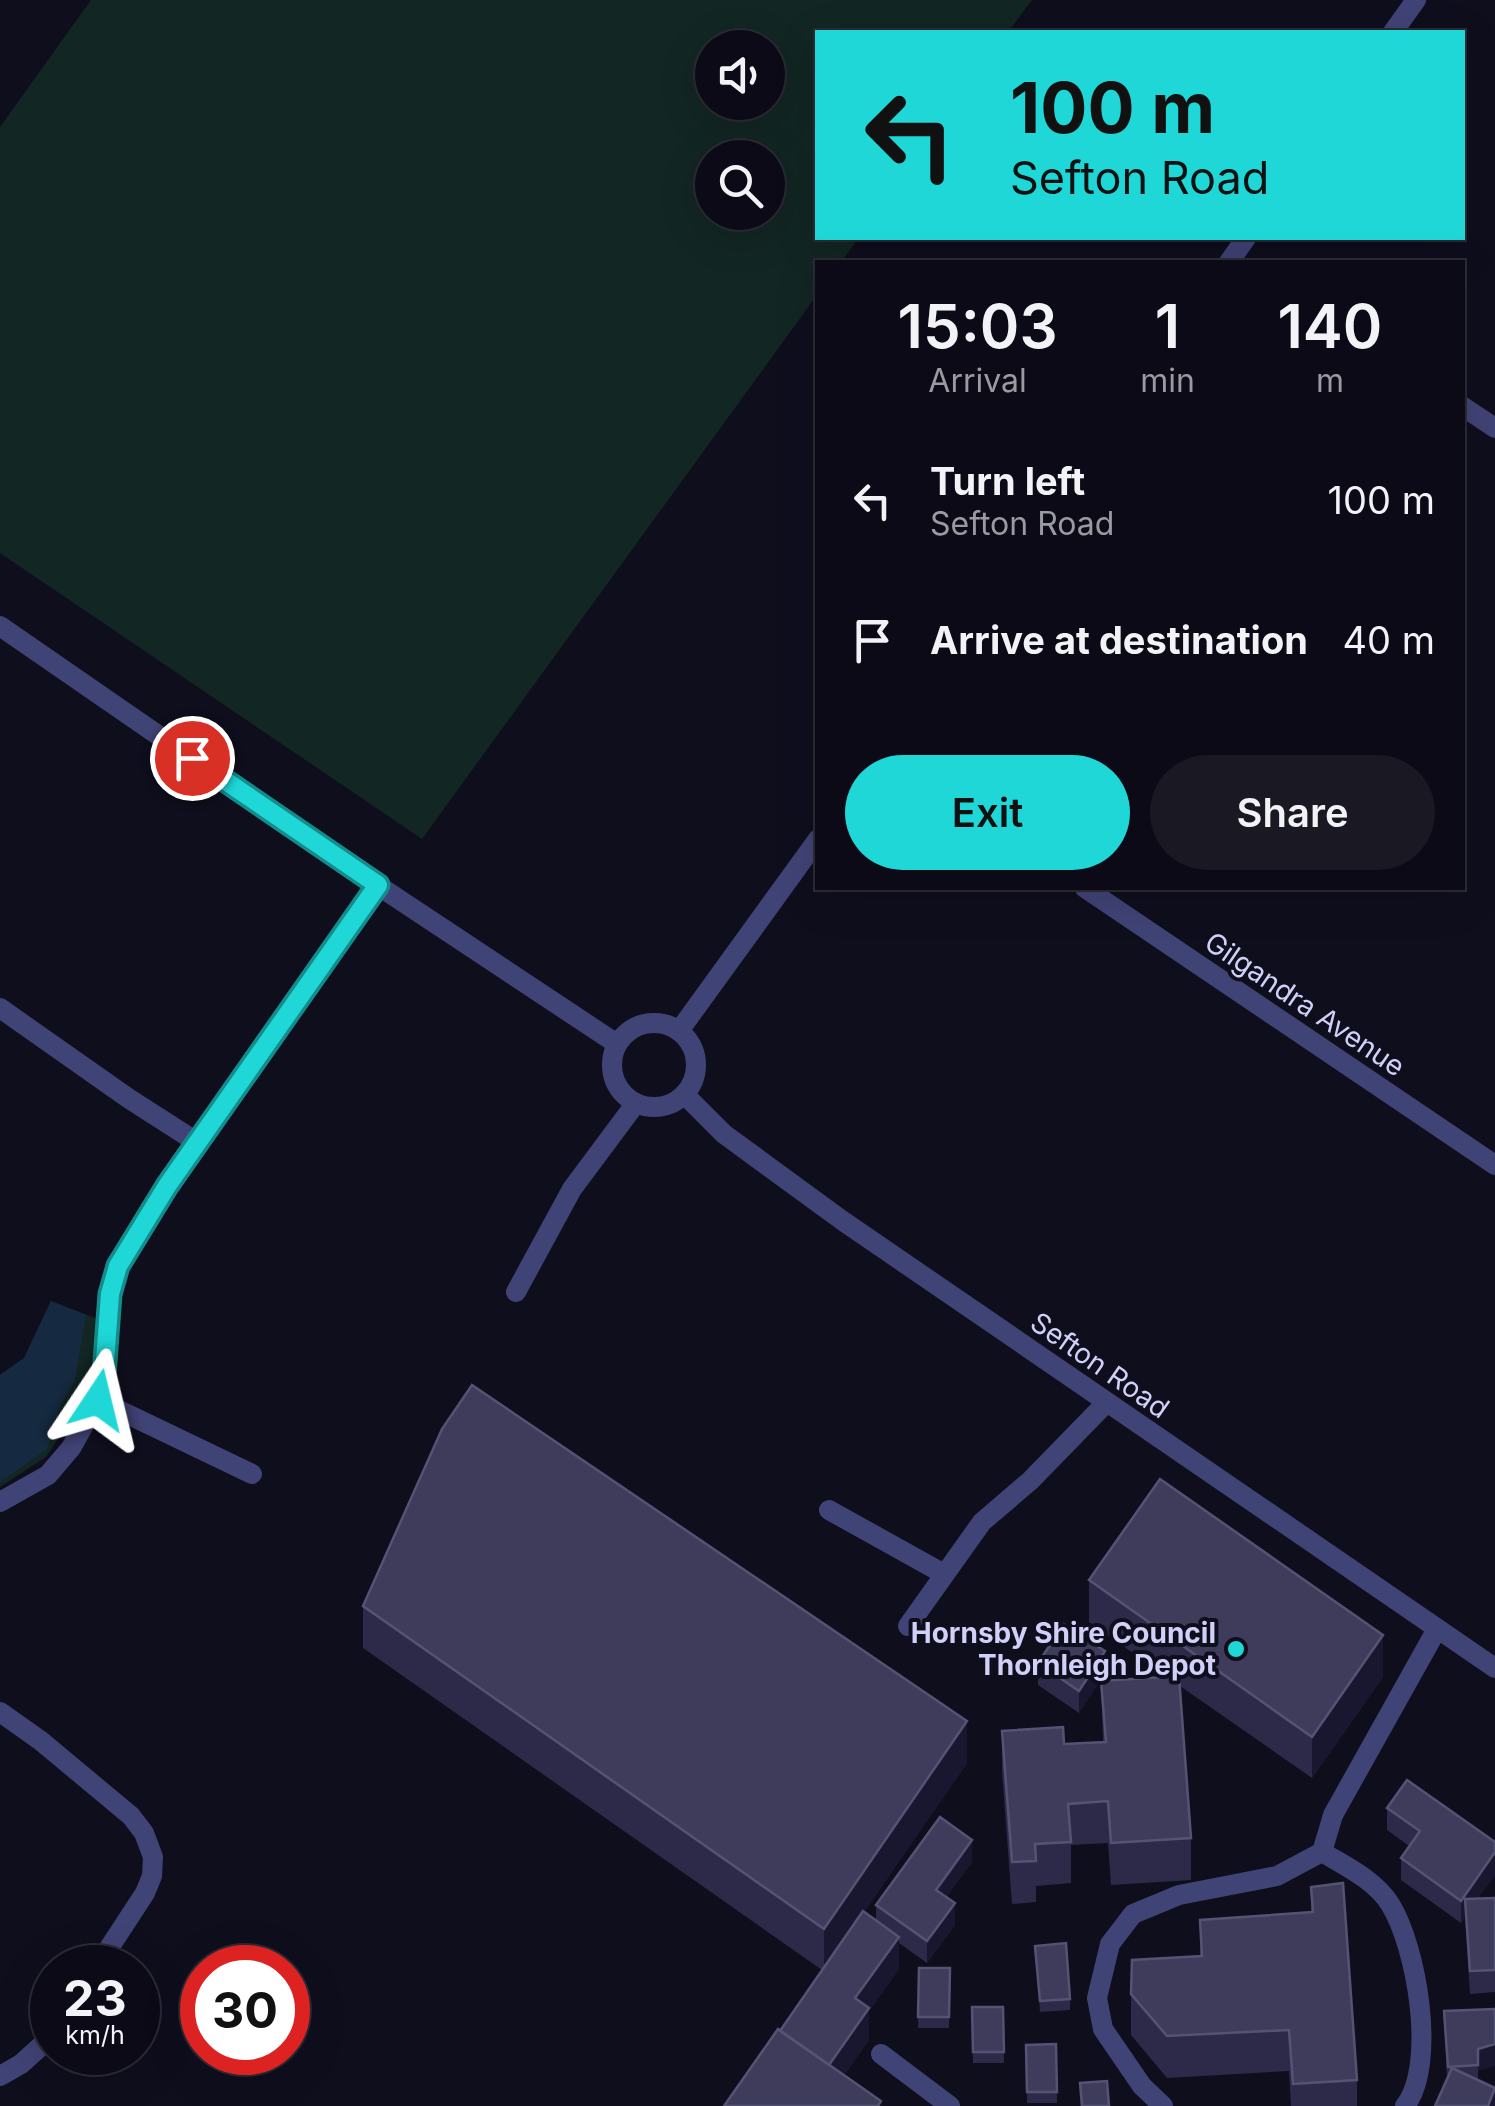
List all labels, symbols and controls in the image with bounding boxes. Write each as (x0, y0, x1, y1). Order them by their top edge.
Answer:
map controls (695, 30, 785, 230)
button: sound (695, 30, 785, 120)
text: 100 m (1010, 65, 1215, 150)
icon: left (845, 70, 975, 200)
button: search (695, 140, 785, 230)
text: Sefton Road (1010, 150, 1269, 205)
text: 15:03 (898, 290, 1058, 362)
text: 1 (1155, 290, 1180, 362)
text: 140 (1277, 290, 1382, 362)
text: Arrival (928, 361, 1027, 400)
text: min (1140, 361, 1195, 400)
text: m (1316, 361, 1344, 400)
text: Turn left (930, 458, 1085, 504)
icon: left (845, 473, 900, 528)
text: 100 m (1328, 477, 1435, 523)
text: Sefton Road (930, 504, 1114, 543)
icon: arrive (845, 613, 900, 668)
text: Arrive at destination (930, 617, 1308, 663)
text: 40 m (1343, 617, 1435, 663)
pin (150, 716, 235, 801)
icon: arrive (165, 731, 220, 786)
button: Exit (845, 755, 1130, 870)
button: Share (1150, 755, 1435, 870)
street label: Gilgandra Avenue (1199, 925, 1411, 1083)
street label: Sefton Road (1024, 1305, 1176, 1425)
position arrow (46, 1348, 150, 1452)
place label: Hornsby Shire Council Thornleigh Depot (911, 1616, 1216, 1682)
marker: Hornsby Shire Council Thornleigh Depot (1225, 1638, 1247, 1660)
speed limit sign: 30 (180, 1945, 310, 2075)
text: 23 (63, 1968, 127, 2028)
text: km/h (65, 2020, 125, 2050)

